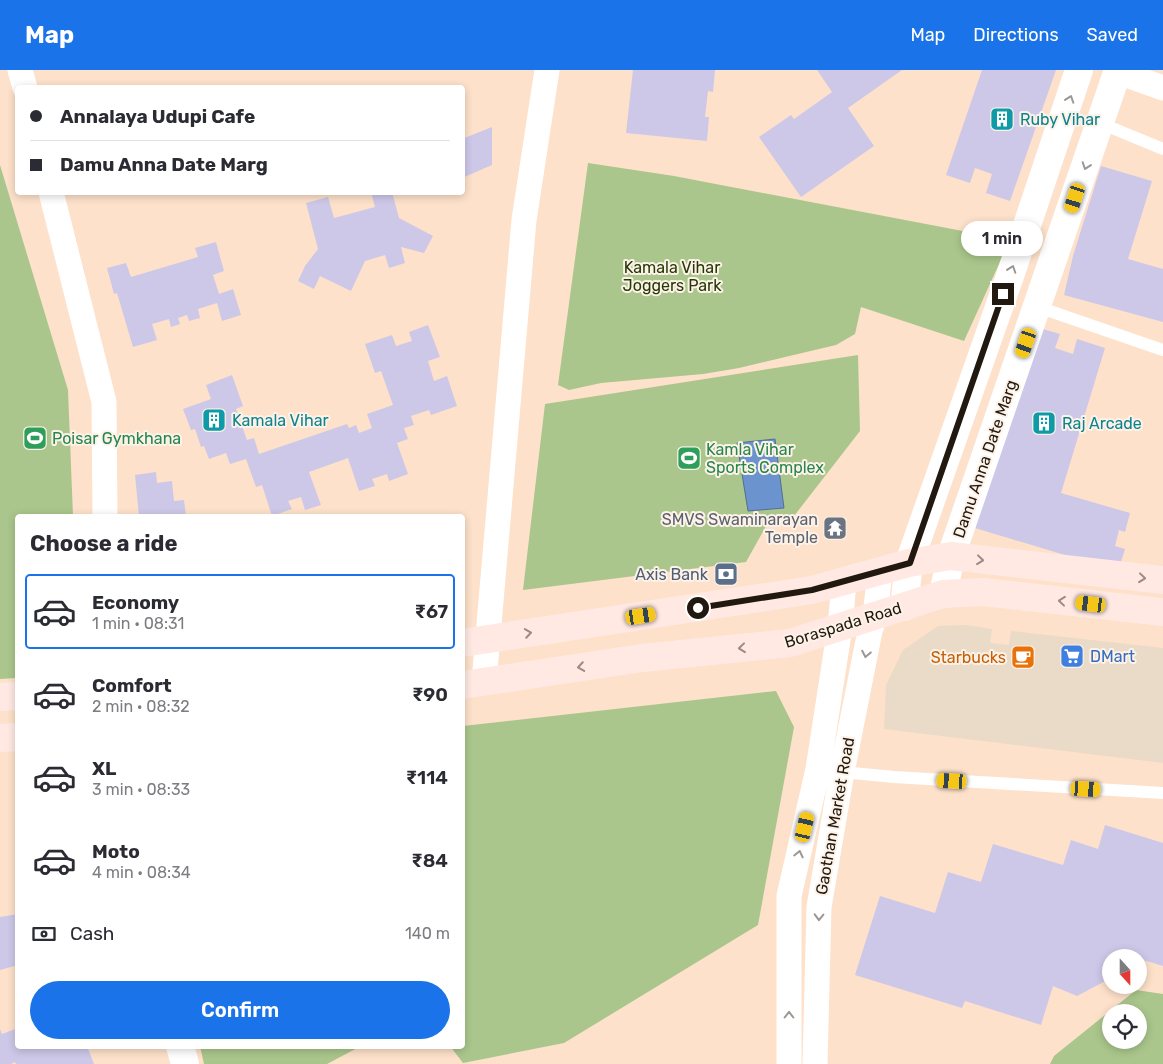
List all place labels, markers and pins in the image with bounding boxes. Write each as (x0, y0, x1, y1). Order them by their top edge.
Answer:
building icon: Ruby Vihar (989, 106, 1015, 132)
place label: Ruby Vihar (1020, 110, 1100, 129)
building icon: Kamala Vihar (201, 407, 227, 433)
building icon: Raj Arcade (1031, 410, 1057, 436)
place label: Kamala Vihar (232, 411, 329, 430)
place label: Raj Arcade (1062, 414, 1142, 433)
sports icon: Poisar Gymkhana (22, 425, 48, 451)
place label: Poisar Gymkhana (52, 429, 181, 448)
place label: Kamla Vihar Sports Complex (706, 440, 824, 477)
sports icon: Kamla Vihar Sports Complex (676, 445, 702, 471)
place label: SMVS Swaminarayan Temple (662, 510, 818, 547)
temple icon: SMVS Swaminarayan Temple (822, 515, 848, 541)
bank icon: Axis Bank (713, 561, 739, 587)
place label: Axis Bank (635, 565, 709, 584)
supermarket icon: DMart (1059, 643, 1085, 669)
cafe icon: Starbucks (1010, 644, 1036, 670)
place label: DMart (1090, 647, 1135, 666)
place label: Starbucks (931, 648, 1006, 667)

